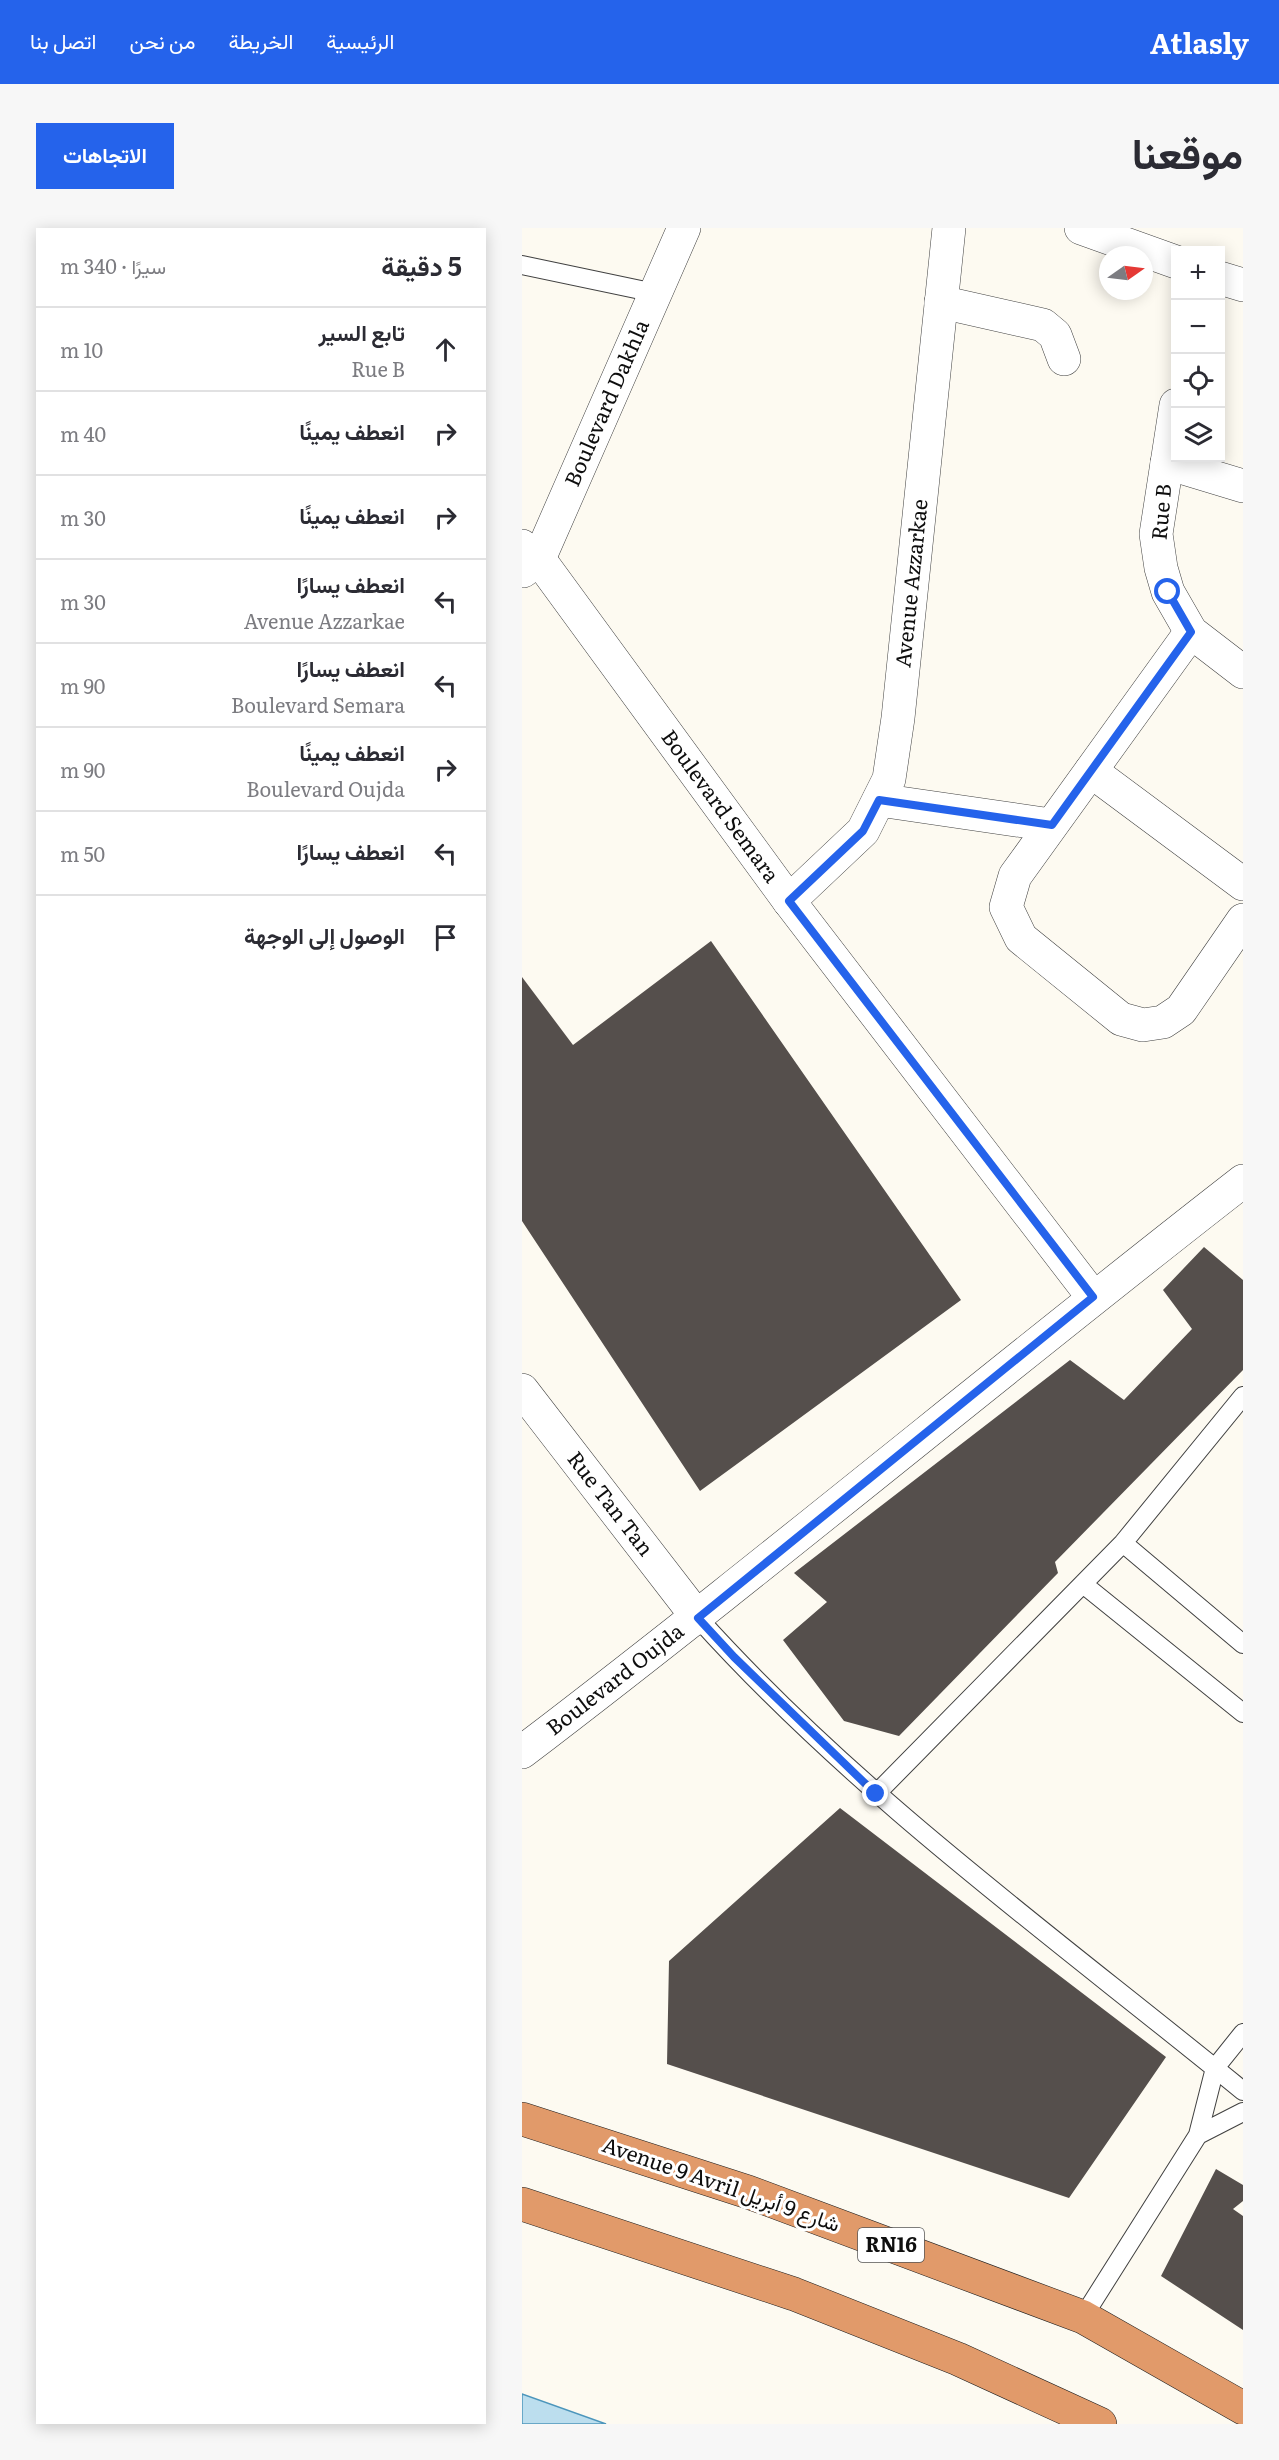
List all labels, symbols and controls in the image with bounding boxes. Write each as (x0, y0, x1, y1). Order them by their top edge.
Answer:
text: Atlasly (1150, 21, 1249, 63)
text: اتصل بنا (30, 24, 96, 55)
text: من نحن (129, 24, 195, 55)
text: الخريطة (228, 24, 293, 55)
text: الرئيسية (326, 24, 394, 55)
text: موقعنا (1132, 120, 1243, 182)
button: الاتجاهات (36, 123, 174, 189)
text: 5 دقيقة (381, 245, 462, 284)
north arrow (1099, 246, 1153, 300)
map controls (1171, 246, 1225, 462)
button: + (1171, 246, 1225, 300)
text: سيرًا · 340 m (60, 250, 166, 280)
button: − (1171, 300, 1225, 354)
street label: Boulevard Dakhla (555, 313, 655, 491)
text: تابع السير (319, 315, 405, 348)
icon: ahead (429, 333, 462, 366)
text: 10 m (60, 334, 103, 364)
text: Rue B (351, 353, 405, 383)
button: locate (1171, 354, 1225, 408)
button: layers (1171, 408, 1225, 462)
text: انعطف يمينًا (299, 414, 405, 447)
icon: right (429, 417, 462, 450)
text: 40 m (60, 418, 106, 448)
street label: Rue B (1142, 482, 1177, 541)
street label: Avenue Azzarkae (885, 497, 934, 669)
text: انعطف يمينًا (299, 498, 405, 531)
icon: right (429, 501, 462, 534)
text: 30 m (60, 502, 106, 532)
text: انعطف يسارًا (296, 567, 405, 600)
route start (1154, 578, 1180, 604)
icon: left (429, 585, 462, 618)
text: 30 m (60, 586, 106, 616)
text: Avenue Azzarkae (244, 605, 405, 635)
text: انعطف يسارًا (296, 651, 405, 684)
icon: left (429, 669, 462, 702)
text: 90 m (60, 670, 105, 700)
text: Boulevard Semara (231, 689, 405, 719)
street label: Boulevard Semara (655, 722, 789, 889)
text: انعطف يمينًا (299, 735, 405, 768)
icon: right (429, 753, 462, 786)
text: 90 m (60, 754, 105, 784)
text: Boulevard Oujda (246, 773, 405, 803)
text: انعطف يسارًا (296, 834, 405, 867)
icon: left (429, 837, 462, 870)
text: 50 m (60, 838, 105, 868)
text: الوصول إلى الوجهة (244, 918, 405, 951)
icon: arrive (429, 921, 462, 954)
street label: Rue Tan Tan (562, 1444, 662, 1561)
street label: Boulevard Oujda (538, 1614, 690, 1741)
route end (862, 1780, 888, 1806)
street label: Avenue 9 Avril شارع 9 أبريل (599, 2127, 845, 2239)
road number: RN16 (858, 2228, 924, 2262)

